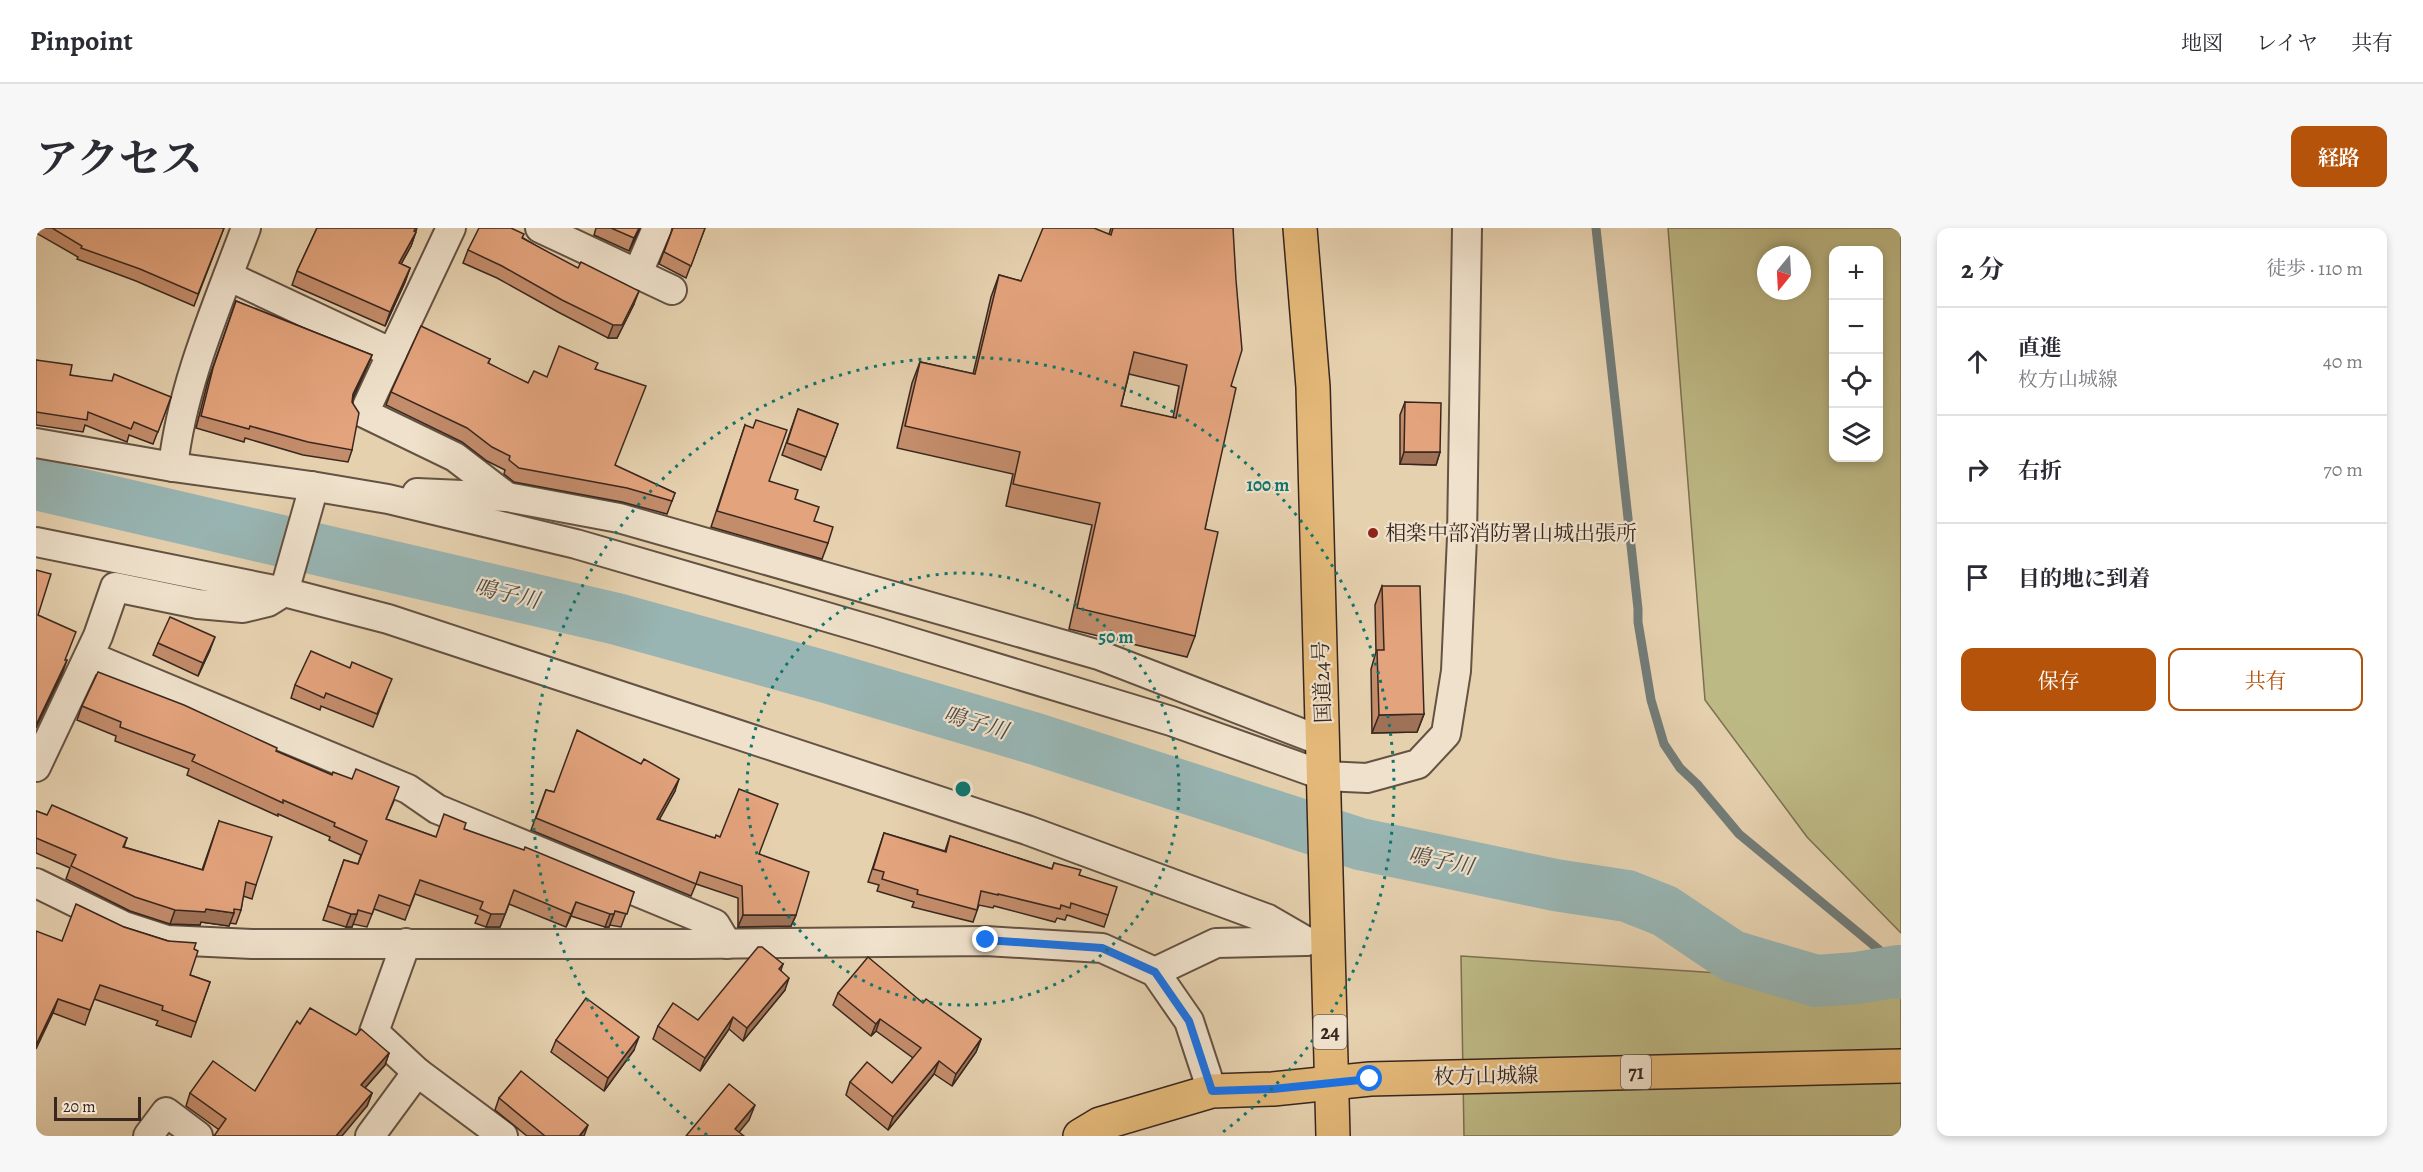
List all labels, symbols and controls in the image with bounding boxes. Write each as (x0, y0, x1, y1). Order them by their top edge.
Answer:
text: Pinpoint (30, 22, 133, 60)
text: 地図 (2181, 29, 2223, 57)
text: レイヤ (2256, 29, 2318, 57)
text: 共有 (2351, 29, 2393, 57)
button: 経路 (2291, 126, 2387, 187)
text: アクセス (36, 130, 203, 187)
north arrow (1757, 246, 1811, 300)
map controls (1829, 246, 1883, 462)
button: + (1829, 246, 1883, 300)
text: 2 分 (1961, 252, 2004, 287)
text: 徒歩 · 110 m (2266, 255, 2363, 282)
button: − (1829, 300, 1883, 354)
text: 直進 (2018, 333, 2062, 363)
icon: ahead (1961, 345, 1994, 378)
text: 40 m (2323, 348, 2363, 375)
button: locate (1829, 354, 1883, 408)
text: 枚方山城線 (2018, 366, 2118, 393)
button: layers (1829, 408, 1883, 462)
icon: right (1961, 453, 1994, 486)
text: 右折 (2018, 456, 2062, 486)
text: 70 m (2323, 456, 2363, 483)
text: 100 m (1247, 473, 1289, 497)
place label: 相楽中部消防署山城出張所 (1385, 519, 1637, 547)
marker: 相楽中部消防署山城出張所 (1366, 526, 1380, 540)
icon: arrive (1961, 561, 1994, 594)
text: 目的地に到着 (2018, 564, 2150, 594)
water label: 鳴子川 (471, 572, 544, 616)
text: 50 m (1099, 625, 1133, 649)
street label: 国道24号 (1307, 640, 1337, 724)
button: 保存 (1961, 648, 2156, 711)
button: 共有 (2168, 648, 2363, 711)
water label: 鳴子川 (940, 699, 1013, 747)
centre of rings (953, 779, 973, 799)
water label: 鳴子川 (1406, 840, 1478, 882)
route end (972, 926, 998, 952)
road number: 24 (1314, 1015, 1346, 1049)
road number: 71 (1621, 1055, 1651, 1089)
street label: 枚方山城線 (1433, 1061, 1539, 1091)
route start (1356, 1065, 1382, 1091)
scale bar (54, 1094, 141, 1122)
text: 20 m (63, 1096, 96, 1118)

